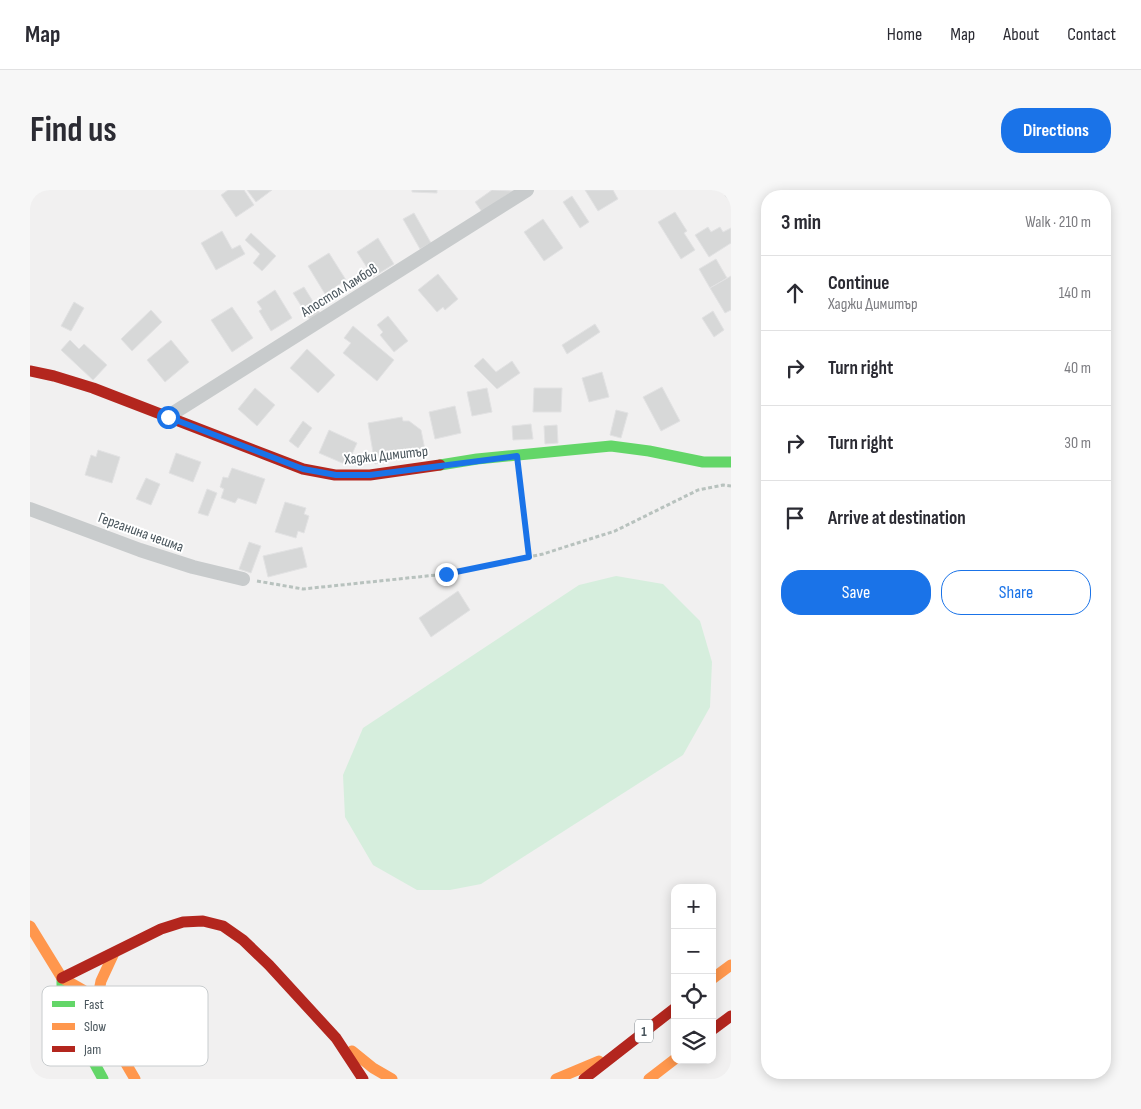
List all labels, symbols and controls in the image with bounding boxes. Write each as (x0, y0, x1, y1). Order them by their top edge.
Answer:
text: Map (25, 20, 60, 49)
text: Home (887, 24, 922, 45)
text: Map (950, 24, 975, 45)
text: About (1003, 24, 1039, 45)
text: Contact (1067, 24, 1116, 45)
button: Directions (1001, 108, 1111, 153)
text: Find us (30, 109, 117, 152)
text: 3 min (781, 210, 821, 235)
text: Walk · 210 m (1025, 213, 1091, 232)
street label: Апостол Ламбов (296, 259, 381, 322)
text: Continue (828, 272, 889, 295)
icon: ahead (781, 279, 809, 307)
text: 140 m (1059, 284, 1091, 303)
text: Хаджи Димитър (828, 295, 918, 314)
icon: right (781, 354, 809, 382)
text: Turn right (828, 357, 893, 380)
text: 40 m (1064, 359, 1091, 378)
route start (157, 406, 180, 429)
icon: right (781, 429, 809, 457)
text: Turn right (828, 432, 893, 455)
text: 30 m (1064, 434, 1091, 453)
street label: Хаджи Димитър (342, 442, 429, 469)
icon: arrive (781, 504, 809, 532)
text: Arrive at destination (828, 507, 966, 530)
street label: Герганина чешма (95, 508, 186, 557)
route end (435, 563, 458, 586)
button: Save (781, 570, 931, 615)
button: Share (941, 570, 1091, 615)
map controls (671, 884, 716, 1064)
button: + (671, 884, 716, 929)
button: − (671, 929, 716, 974)
button: locate (671, 974, 716, 1019)
legend (42, 986, 208, 1066)
text: Fast (84, 996, 104, 1013)
text: Slow (84, 1018, 106, 1035)
road number: 1 (635, 1019, 653, 1042)
button: layers (671, 1019, 716, 1064)
text: Jam (83, 1041, 101, 1058)

